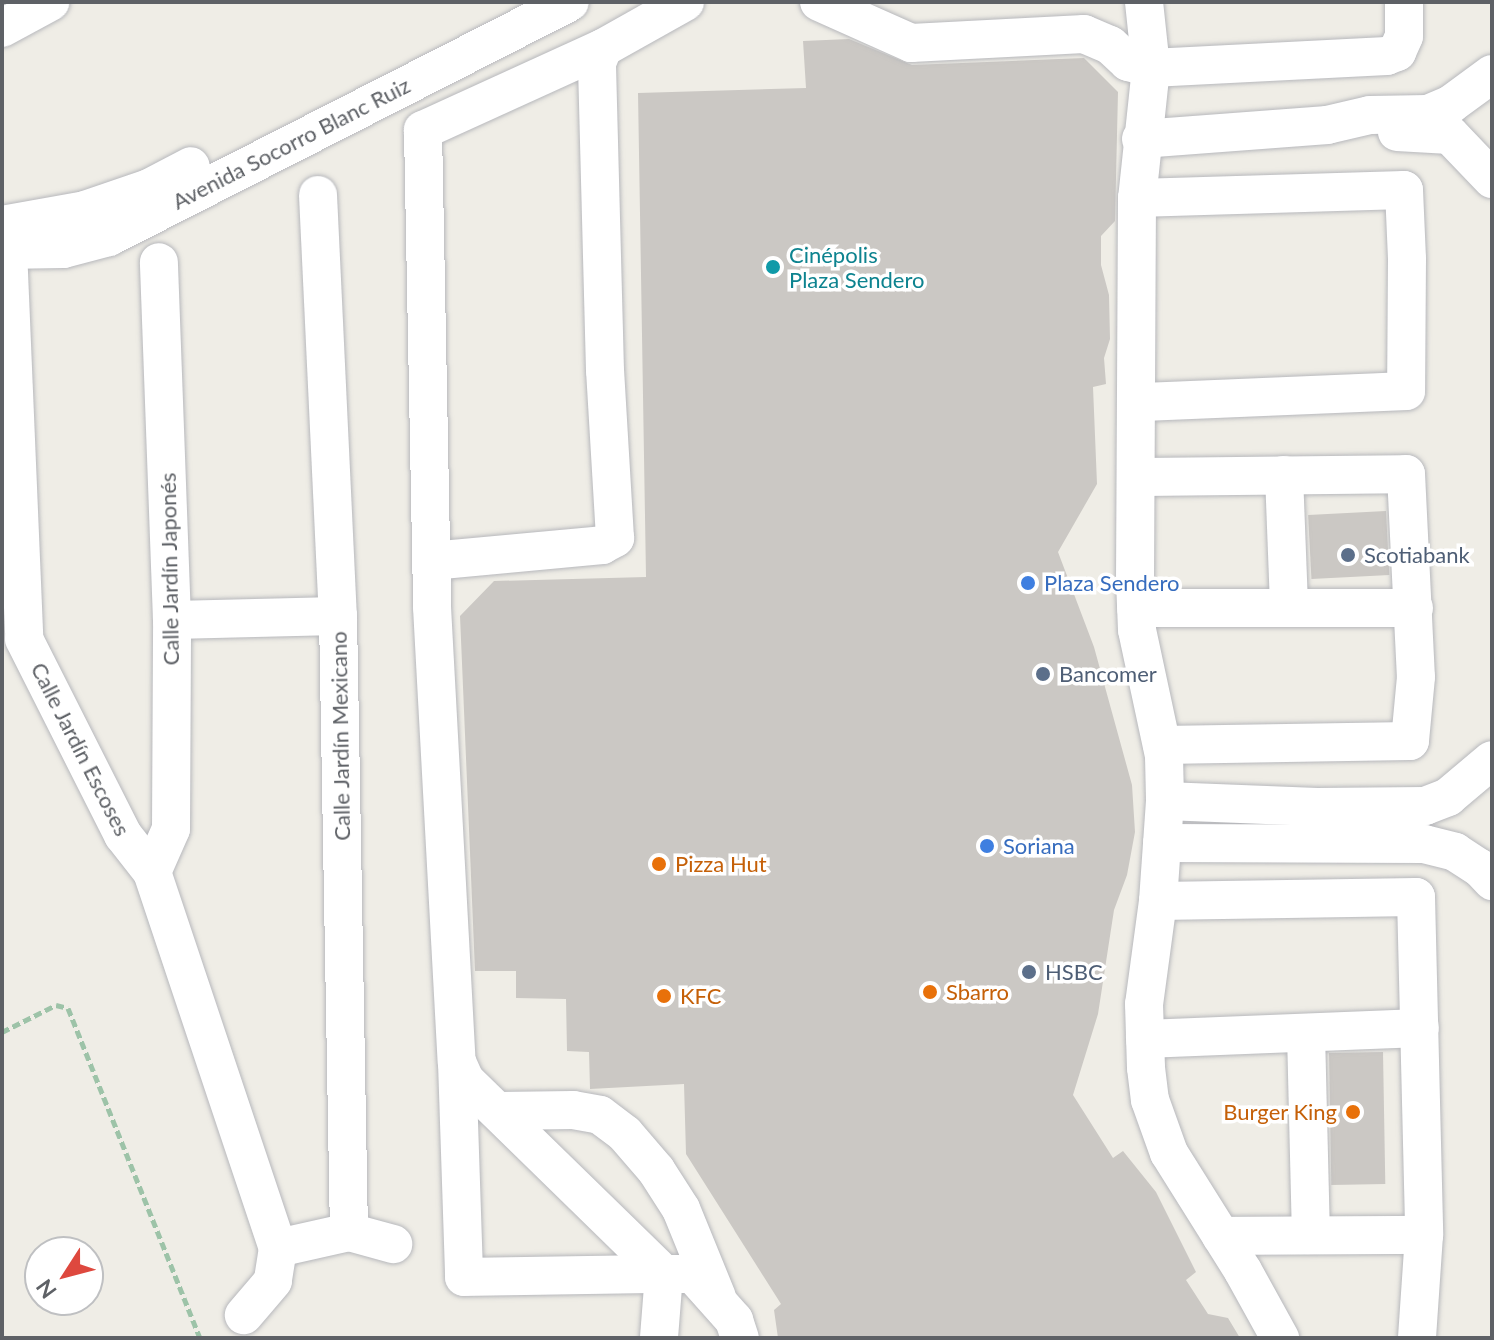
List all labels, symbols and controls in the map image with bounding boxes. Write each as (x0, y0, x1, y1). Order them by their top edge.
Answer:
street label: Avenida Socorro Blanc Ruiz (168, 71, 414, 215)
place label: Cinépolis Plaza Sendero (789, 241, 925, 292)
marker: Cinépolis Plaza Sendero (764, 258, 782, 276)
street label: Calle Jardín Japonés (154, 472, 184, 666)
place label: Scotiabank (1364, 542, 1470, 568)
marker: Scotiabank (1339, 546, 1357, 564)
place label: Plaza Sendero (1044, 570, 1180, 596)
marker: Plaza Sendero (1019, 574, 1037, 592)
street label: Calle Jardín Mexicano (325, 631, 355, 841)
street label: Calle Jardín Escoses (26, 658, 136, 840)
place label: Bancomer (1059, 661, 1157, 687)
marker: Bancomer (1034, 665, 1052, 683)
place label: Soriana (1003, 833, 1075, 859)
marker: Soriana (978, 837, 996, 855)
place label: Pizza Hut (675, 851, 767, 877)
marker: Pizza Hut (650, 855, 668, 873)
place label: HSBC (1045, 959, 1103, 985)
marker: HSBC (1020, 963, 1038, 981)
place label: Sbarro (946, 979, 1009, 1005)
place label: KFC (680, 983, 722, 1009)
marker: Sbarro (921, 983, 939, 1001)
marker: KFC (655, 987, 673, 1005)
place label: Burger King (1223, 1099, 1337, 1125)
marker: Burger King (1344, 1103, 1362, 1121)
north arrow (24, 1236, 104, 1316)
text: N (30, 1274, 62, 1304)

